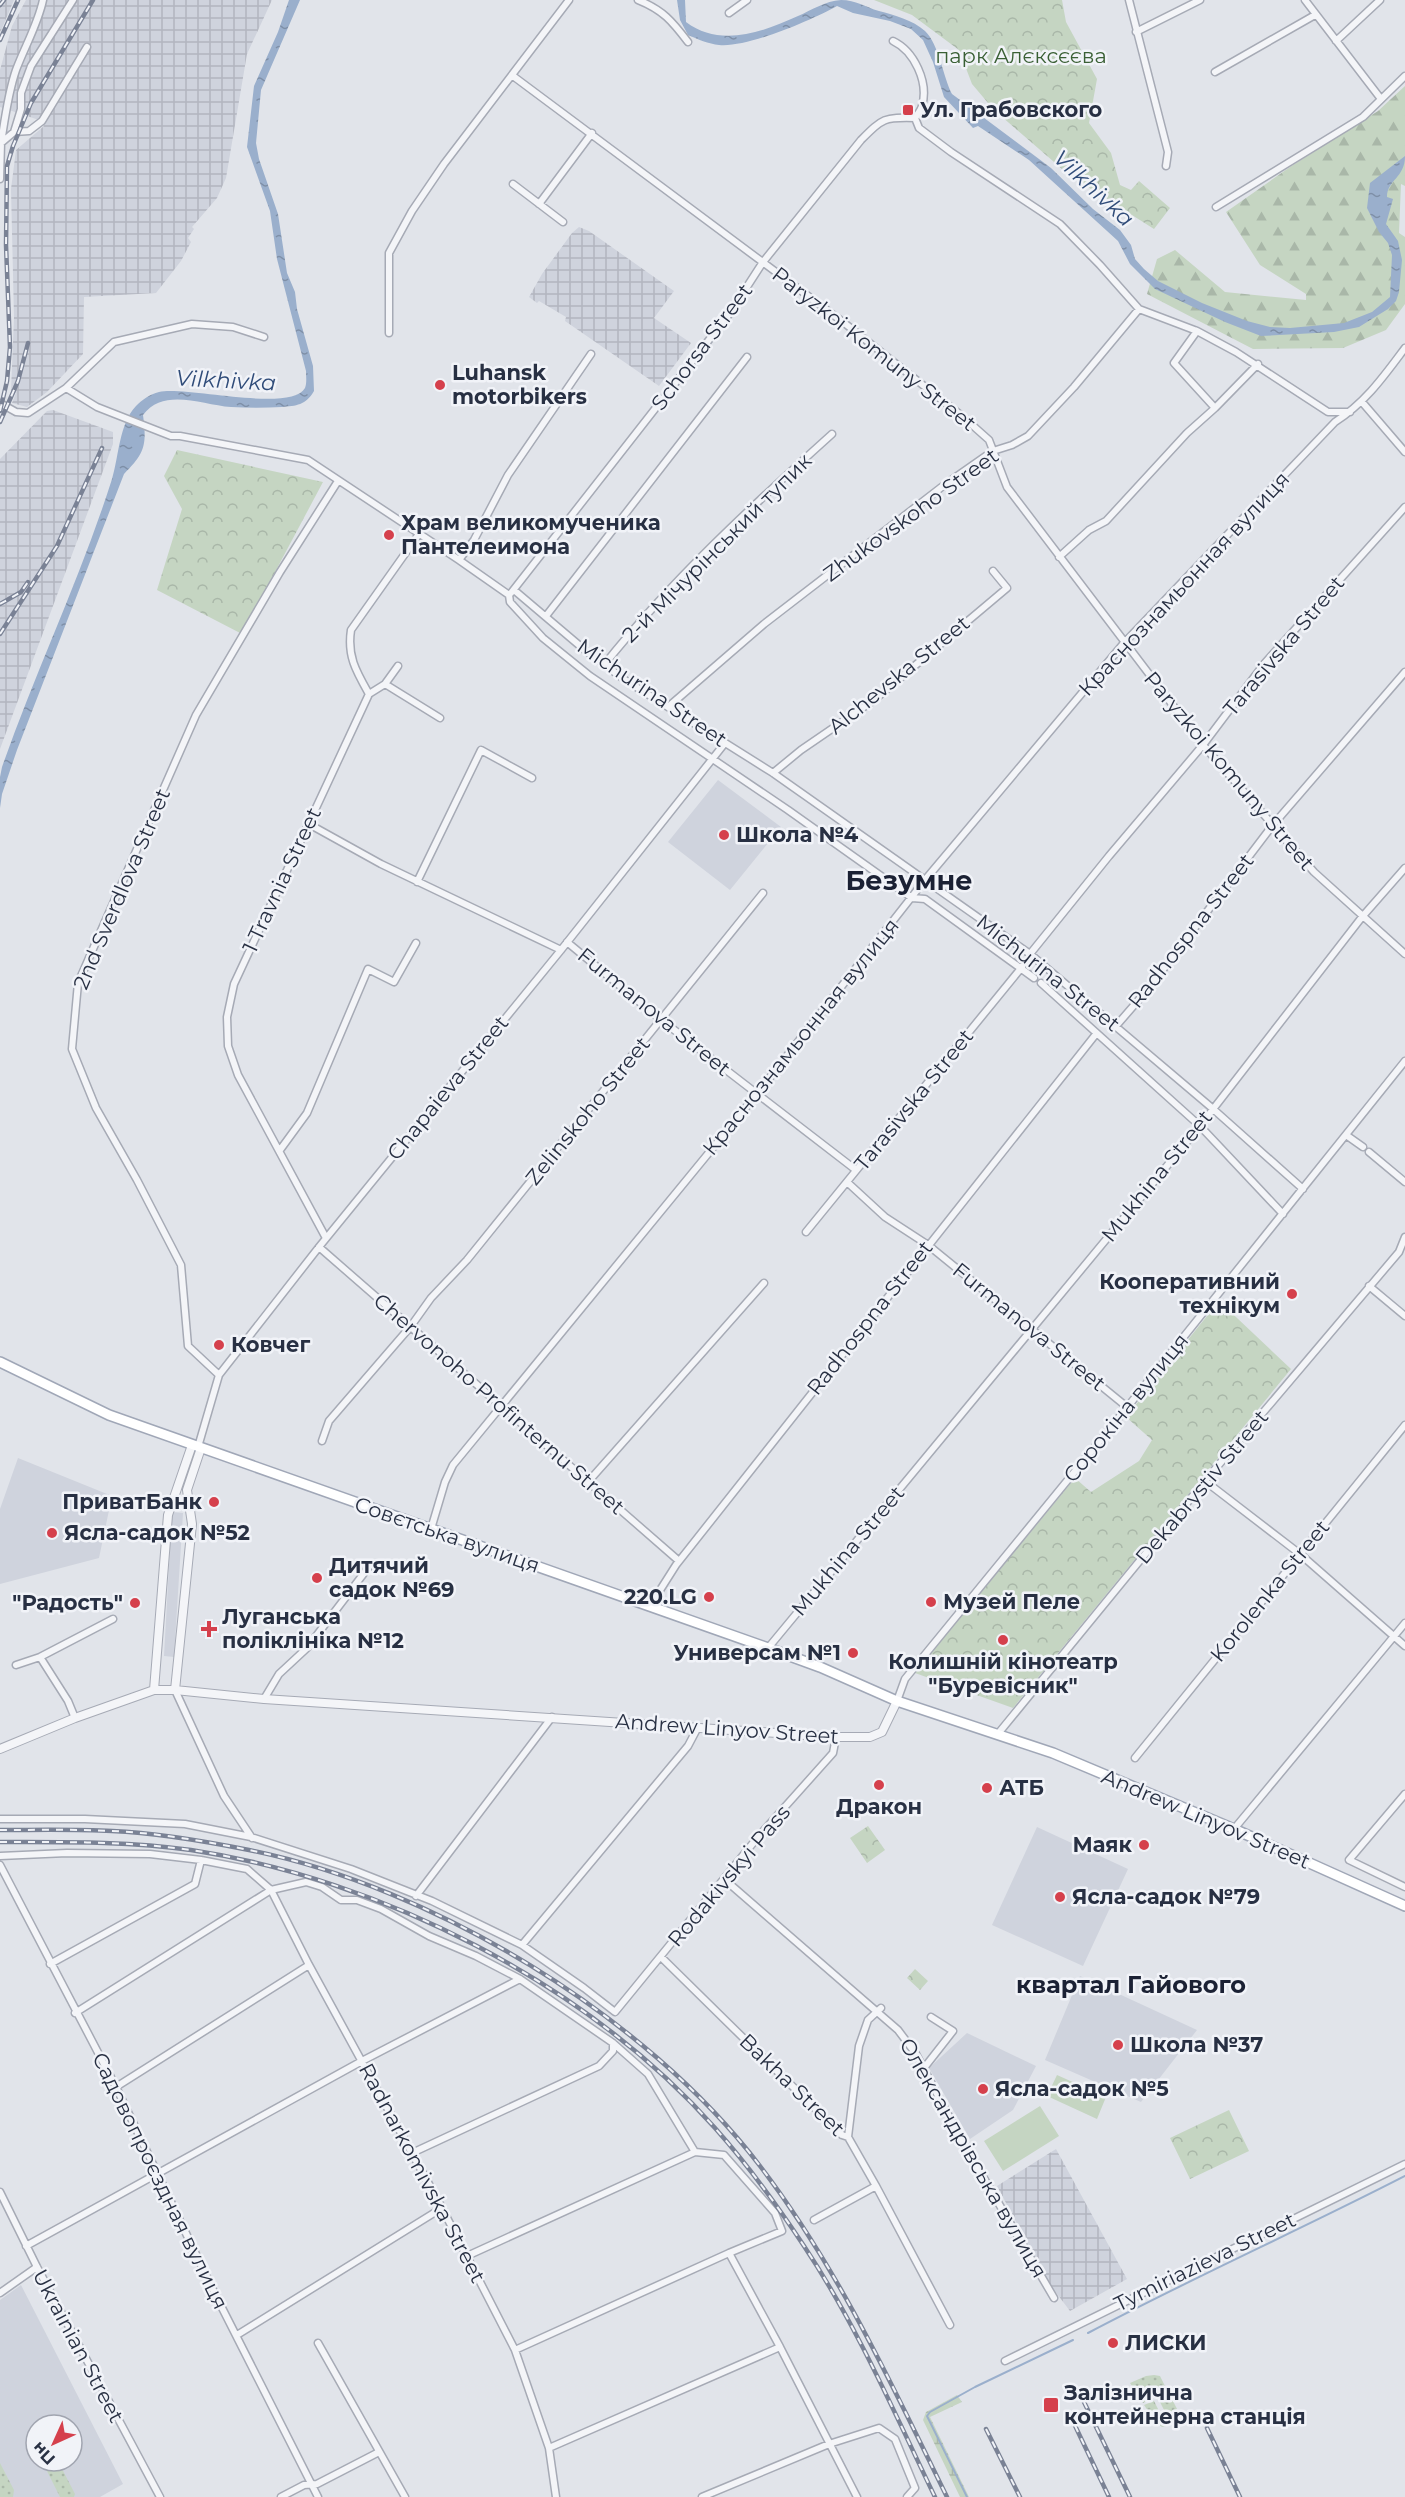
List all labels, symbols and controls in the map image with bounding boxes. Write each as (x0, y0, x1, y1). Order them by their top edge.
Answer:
park label: парк Алєксєєва (935, 43, 1107, 68)
place label: Ул. Грабовского (920, 97, 1103, 122)
marker: Ул. Грабовского (901, 103, 915, 117)
water label: Vilkhivka (1048, 144, 1139, 232)
street label: Paryzkoi Komuny Street (767, 261, 981, 436)
street label: Schorsa Street (646, 278, 757, 415)
place label: Luhansk motorbikers (452, 360, 587, 409)
water label: Vilkhivka (175, 364, 277, 397)
marker: Luhansk motorbikers (433, 378, 447, 392)
street label: Zhukovskoho Street (818, 443, 1003, 586)
street label: 2-й Мічурінський тупик (617, 448, 816, 647)
street label: Краснознамьонная вулиця (1073, 466, 1294, 701)
place label: Храм великомученика Пантелеимона (401, 510, 661, 559)
marker: Храм великомученика Пантелеимона (382, 528, 396, 542)
street label: Tarasivska Street (1218, 571, 1349, 721)
street label: Alchevska Street (823, 610, 974, 739)
street label: Michurina Street (573, 633, 732, 752)
street label: Paryzkoi Komuny Street (1139, 666, 1320, 875)
street label: 2nd Sverdlova Street (68, 785, 175, 993)
street label: 1 Travnia Street (237, 803, 326, 956)
place label: Школа №4 (736, 822, 859, 847)
marker: Школа №4 (717, 828, 731, 842)
street label: Radhospna Street (1123, 848, 1259, 1013)
district label: Безумне (845, 864, 973, 897)
street label: Michurina Street (972, 909, 1125, 1036)
street label: Краснознамьонная вулиця (697, 913, 904, 1160)
street label: Furmanova Street (573, 942, 736, 1081)
street label: Chapaieva Street (382, 1010, 513, 1165)
street label: Tarasivska Street (849, 1024, 978, 1176)
street label: Zelinskoho Street (520, 1032, 655, 1190)
street label: Mukhina Street (1096, 1105, 1217, 1247)
street label: Radhospna Street (802, 1235, 938, 1400)
street label: Furmanova Street (948, 1257, 1111, 1396)
place label: Кооперативний технікум (1099, 1269, 1280, 1318)
marker: Кооперативний технікум (1285, 1287, 1299, 1301)
street label: Chervonoho Profinternu Street (369, 1288, 630, 1519)
street label: Сорокіна вулиця (1058, 1328, 1193, 1487)
place label: Ковчег (231, 1332, 310, 1357)
marker: Ковчег (212, 1338, 226, 1352)
street label: Dekabrystiv Street (1130, 1405, 1273, 1569)
street label: Mukhina Street (786, 1481, 909, 1621)
place label: ПриватБанк (62, 1489, 203, 1514)
street label: Совєтська вулиця (351, 1491, 543, 1578)
marker: ПриватБанк (207, 1495, 221, 1509)
street label: Korolenka Street (1205, 1515, 1334, 1667)
place label: Ясла-садок №52 (64, 1520, 250, 1545)
marker: Ясла-садок №52 (45, 1526, 59, 1540)
place label: Дитячий садок №69 (329, 1553, 454, 1602)
marker: Дитячий садок №69 (310, 1571, 324, 1585)
place label: 220.LG (624, 1584, 697, 1609)
place label: Музей Пеле (943, 1589, 1080, 1614)
place label: "Радость" (12, 1590, 123, 1615)
marker: 220.LG (702, 1590, 716, 1604)
marker: Музей Пеле (924, 1595, 938, 1609)
marker: "Радость" (128, 1596, 142, 1610)
place label: Луганська поліклініка №12 (222, 1604, 404, 1653)
marker: Луганська поліклініка №12 (200, 1620, 218, 1638)
marker: Колишній кінотеатр "Буревісник" (996, 1633, 1010, 1647)
place label: Универсам №1 (673, 1640, 841, 1665)
marker: Универсам №1 (846, 1646, 860, 1660)
place label: Колишній кінотеатр "Буревісник" (888, 1649, 1118, 1698)
street label: Andrew Linyov Street (614, 1708, 840, 1749)
street label: Andrew Linyov Street (1098, 1763, 1314, 1874)
place label: АТБ (999, 1775, 1044, 1800)
marker: Дракон (872, 1778, 886, 1792)
marker: АТБ (980, 1781, 994, 1795)
place label: Дракон (836, 1794, 922, 1819)
street label: Rodakivskyi Pass (662, 1800, 795, 1951)
place label: Маяк (1072, 1832, 1133, 1857)
marker: Маяк (1137, 1838, 1151, 1852)
place label: Ясла-садок №79 (1072, 1884, 1260, 1909)
marker: Ясла-садок №79 (1053, 1890, 1067, 1904)
district label: квартал Гайового (1016, 1970, 1246, 1999)
street label: Bakha Street (735, 2028, 850, 2141)
place label: Школа №37 (1130, 2032, 1263, 2057)
street label: Олександрівська вулиця (894, 2033, 1052, 2282)
marker: Школа №37 (1111, 2038, 1125, 2052)
street label: Садовопроєздная вулиця (87, 2048, 234, 2313)
street label: Radnarkomivska Street (354, 2059, 491, 2287)
place label: Ясла-садок №5 (995, 2076, 1169, 2101)
marker: Ясла-садок №5 (976, 2082, 990, 2096)
street label: Tymiriazieva Street (1110, 2207, 1300, 2316)
street label: Ukrainian Street (27, 2265, 129, 2427)
place label: ЛИСКИ (1125, 2330, 1207, 2355)
marker: ЛИСКИ (1106, 2336, 1120, 2350)
place label: Залізнична контейнерна станція (1063, 2380, 1306, 2429)
marker: Залізнична контейнерна станція (1042, 2396, 1060, 2414)
north arrow (24, 2413, 84, 2473)
text: Пн (29, 2438, 59, 2468)

